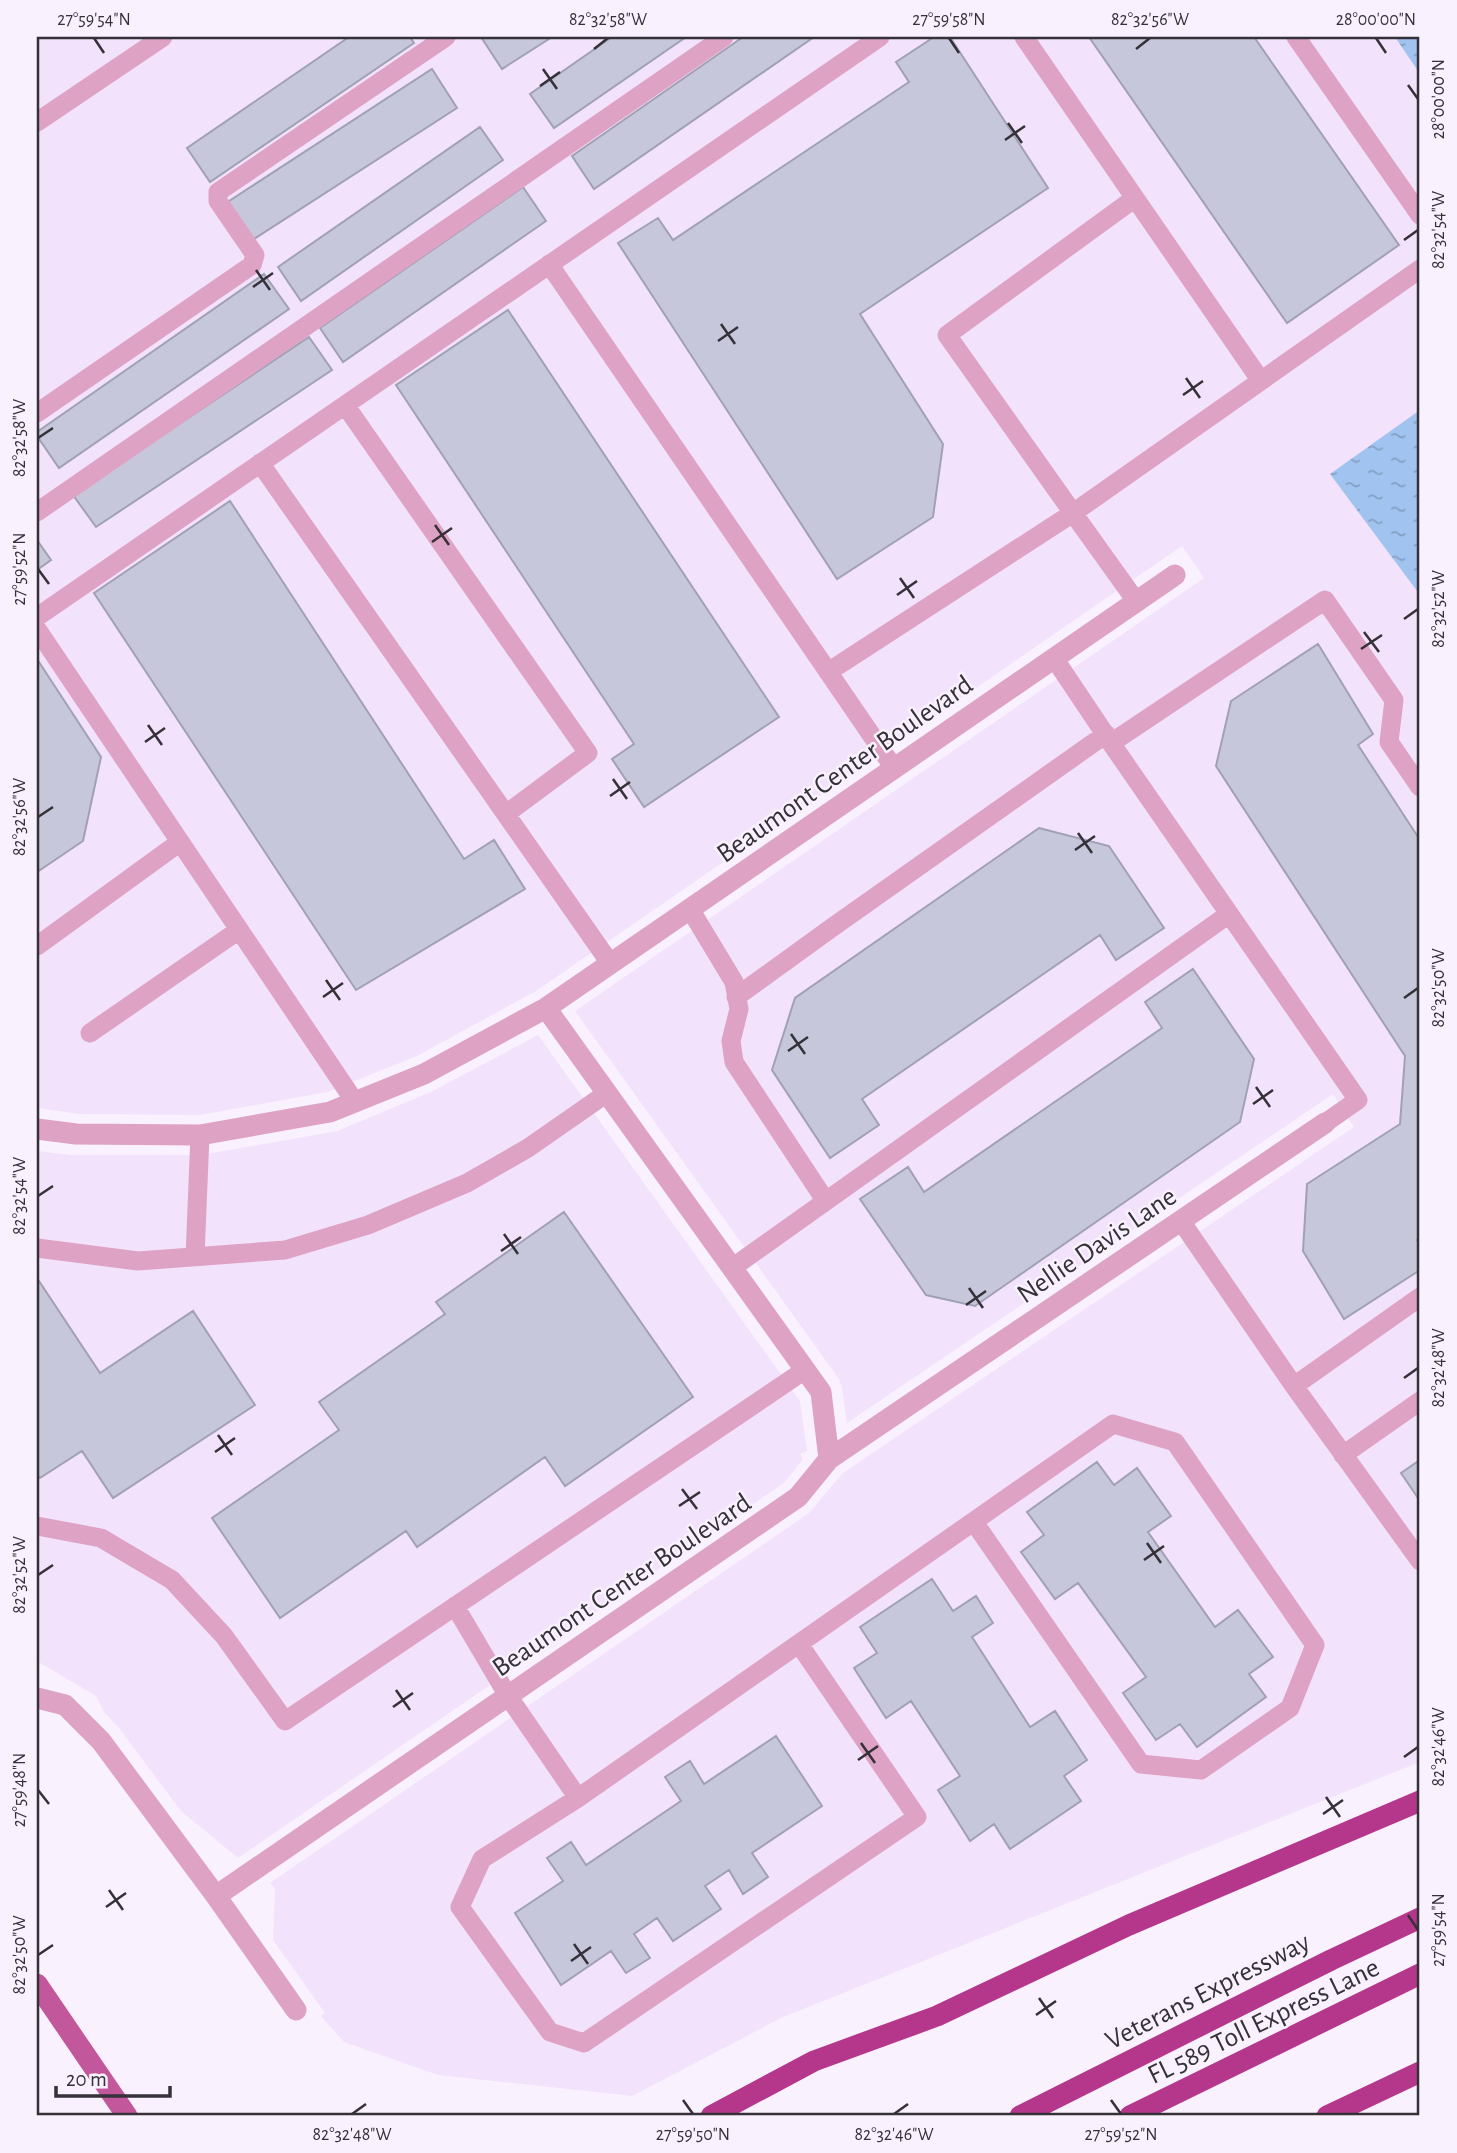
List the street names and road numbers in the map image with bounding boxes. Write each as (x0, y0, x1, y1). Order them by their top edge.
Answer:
street label: Beaumont Center Boulevard (712, 671, 978, 869)
street label: Nellie Davis Lane (1012, 1182, 1182, 1309)
street label: Beaumont Center Boulevard (488, 1489, 756, 1683)
street label: Veterans Expressway (1101, 1928, 1315, 2055)
street label: FL 589 Toll Express Lane (1144, 1954, 1384, 2090)

